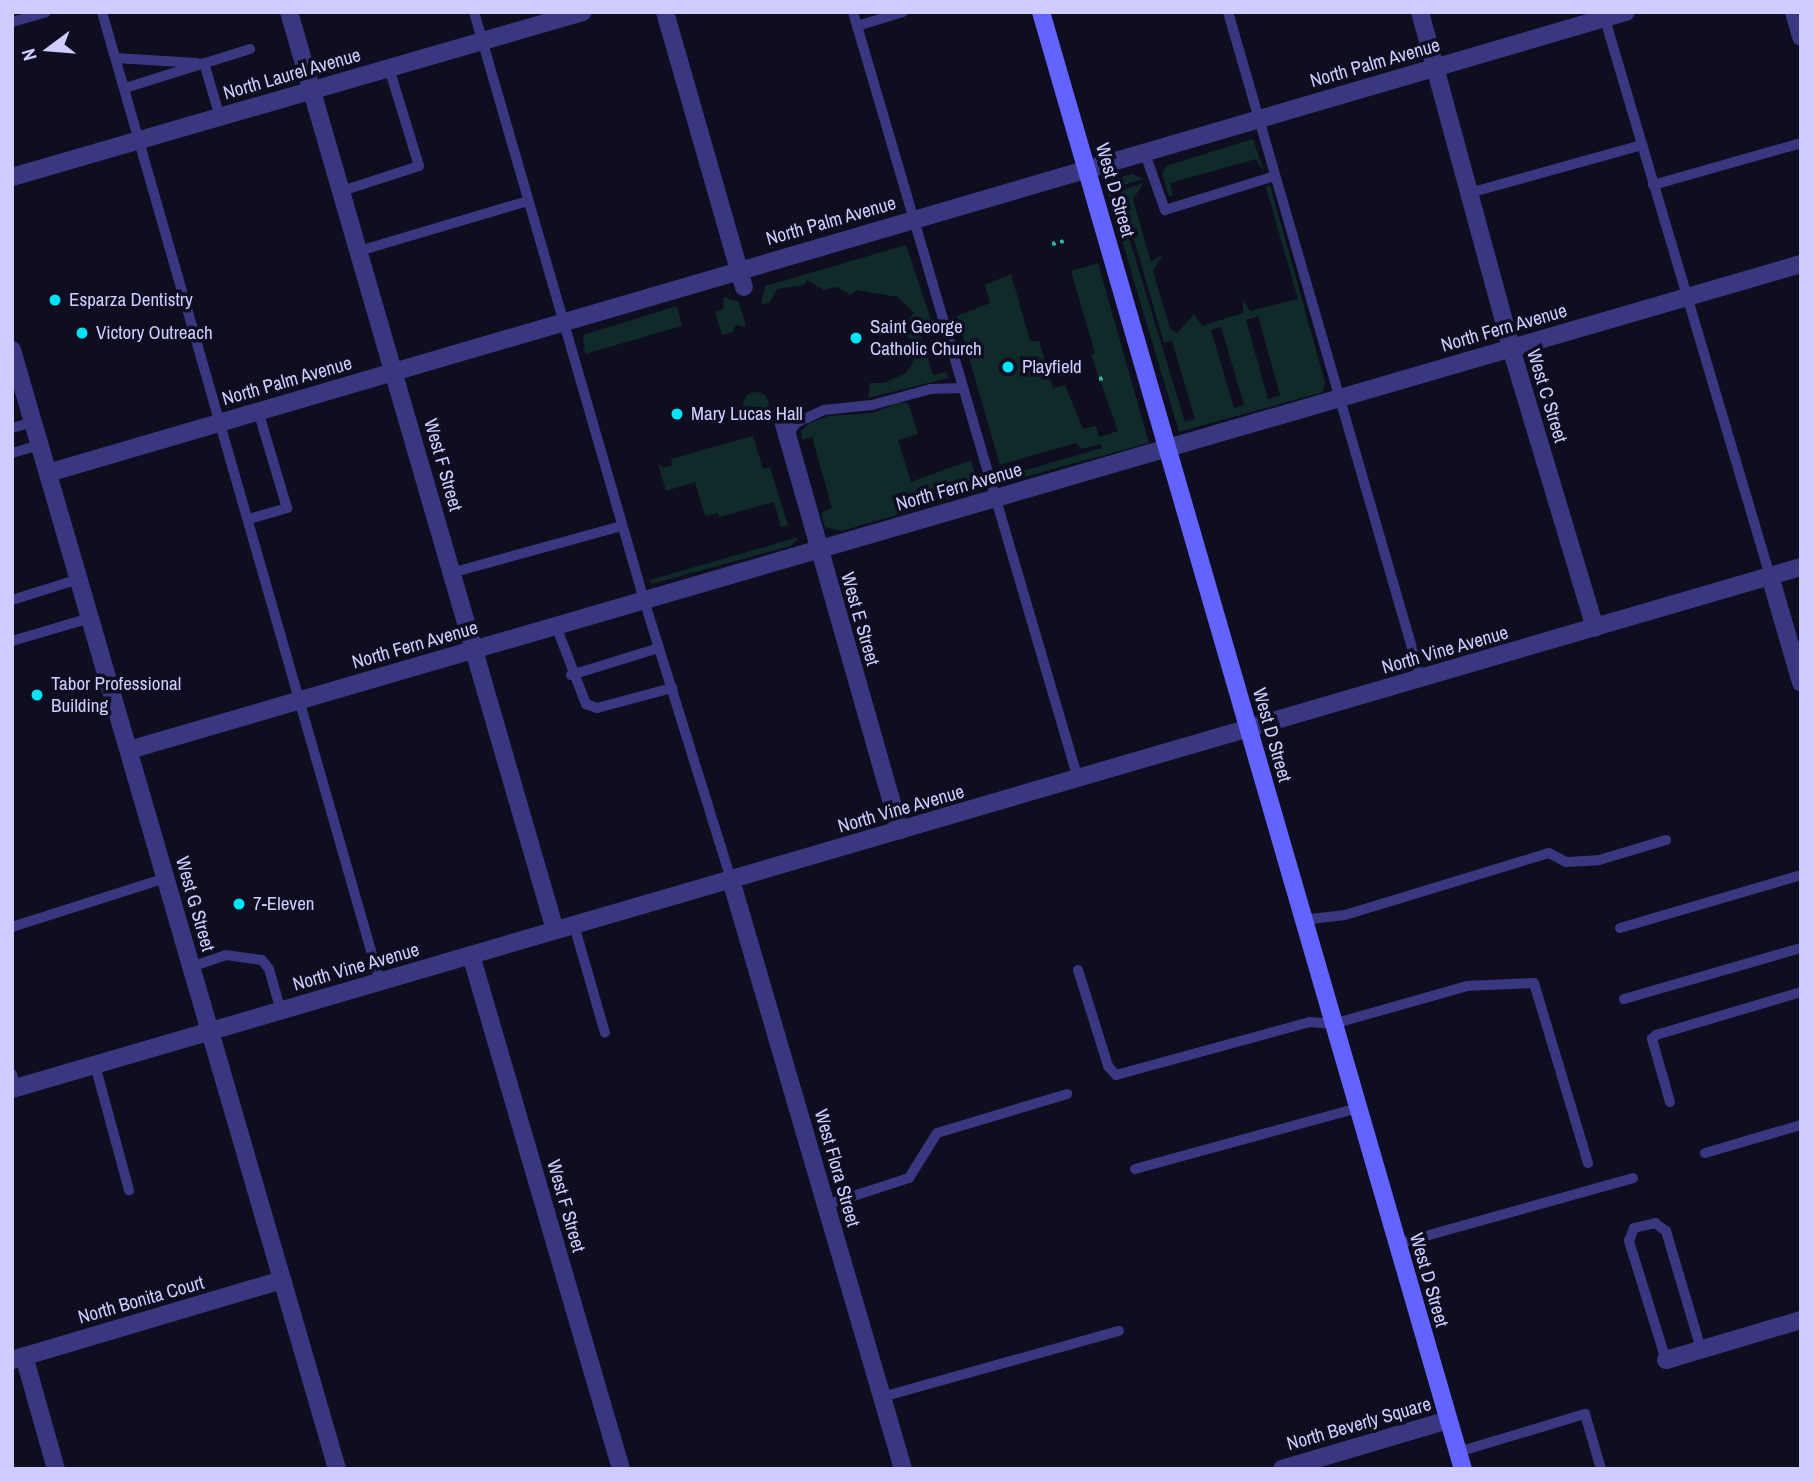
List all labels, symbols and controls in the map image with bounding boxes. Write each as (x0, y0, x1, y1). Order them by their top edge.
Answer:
north arrow (14, 14, 84, 84)
street label: North Palm Avenue (1307, 33, 1443, 93)
street label: North Laurel Avenue (220, 43, 364, 105)
text: N (15, 46, 43, 64)
street label: West D Street (1091, 140, 1139, 240)
street label: North Palm Avenue (763, 191, 899, 251)
place label: Esparza Dentistry (69, 289, 193, 311)
marker: Esparza Dentistry (47, 292, 63, 308)
street label: North Fern Avenue (1438, 299, 1570, 357)
place label: Saint George Catholic Church (870, 316, 982, 360)
place label: Victory Outreach (96, 322, 213, 344)
marker: Victory Outreach (74, 325, 90, 341)
marker: Saint George Catholic Church (848, 330, 864, 346)
street label: West C Street (1522, 346, 1572, 446)
street label: North Palm Avenue (219, 351, 355, 411)
place label: Playfield (1022, 356, 1082, 378)
marker: Playfield (1000, 359, 1016, 375)
place label: Mary Lucas Hall (691, 403, 803, 425)
marker: Mary Lucas Hall (669, 406, 685, 422)
street label: West F Street (419, 416, 467, 514)
street label: North Fern Avenue (893, 458, 1025, 516)
street label: West E Street (836, 570, 884, 668)
street label: North Fern Avenue (349, 616, 481, 674)
street label: North Vine Avenue (1379, 621, 1511, 679)
place label: Tabor Professional Building (51, 673, 181, 717)
street label: West D Street (1248, 685, 1296, 785)
marker: Tabor Professional Building (29, 687, 45, 703)
street label: North Vine Avenue (835, 780, 967, 838)
street label: West G Street (171, 854, 219, 954)
place label: 7-Eleven (253, 893, 314, 915)
marker: 7-Eleven (231, 896, 247, 912)
street label: North Vine Avenue (290, 938, 422, 996)
street label: West Flora Street (809, 1107, 865, 1229)
street label: West F Street (542, 1157, 590, 1255)
street label: West D Street (1405, 1230, 1453, 1330)
street label: North Bonita Court (75, 1271, 207, 1329)
street label: North Beverly Square (1284, 1393, 1434, 1455)

